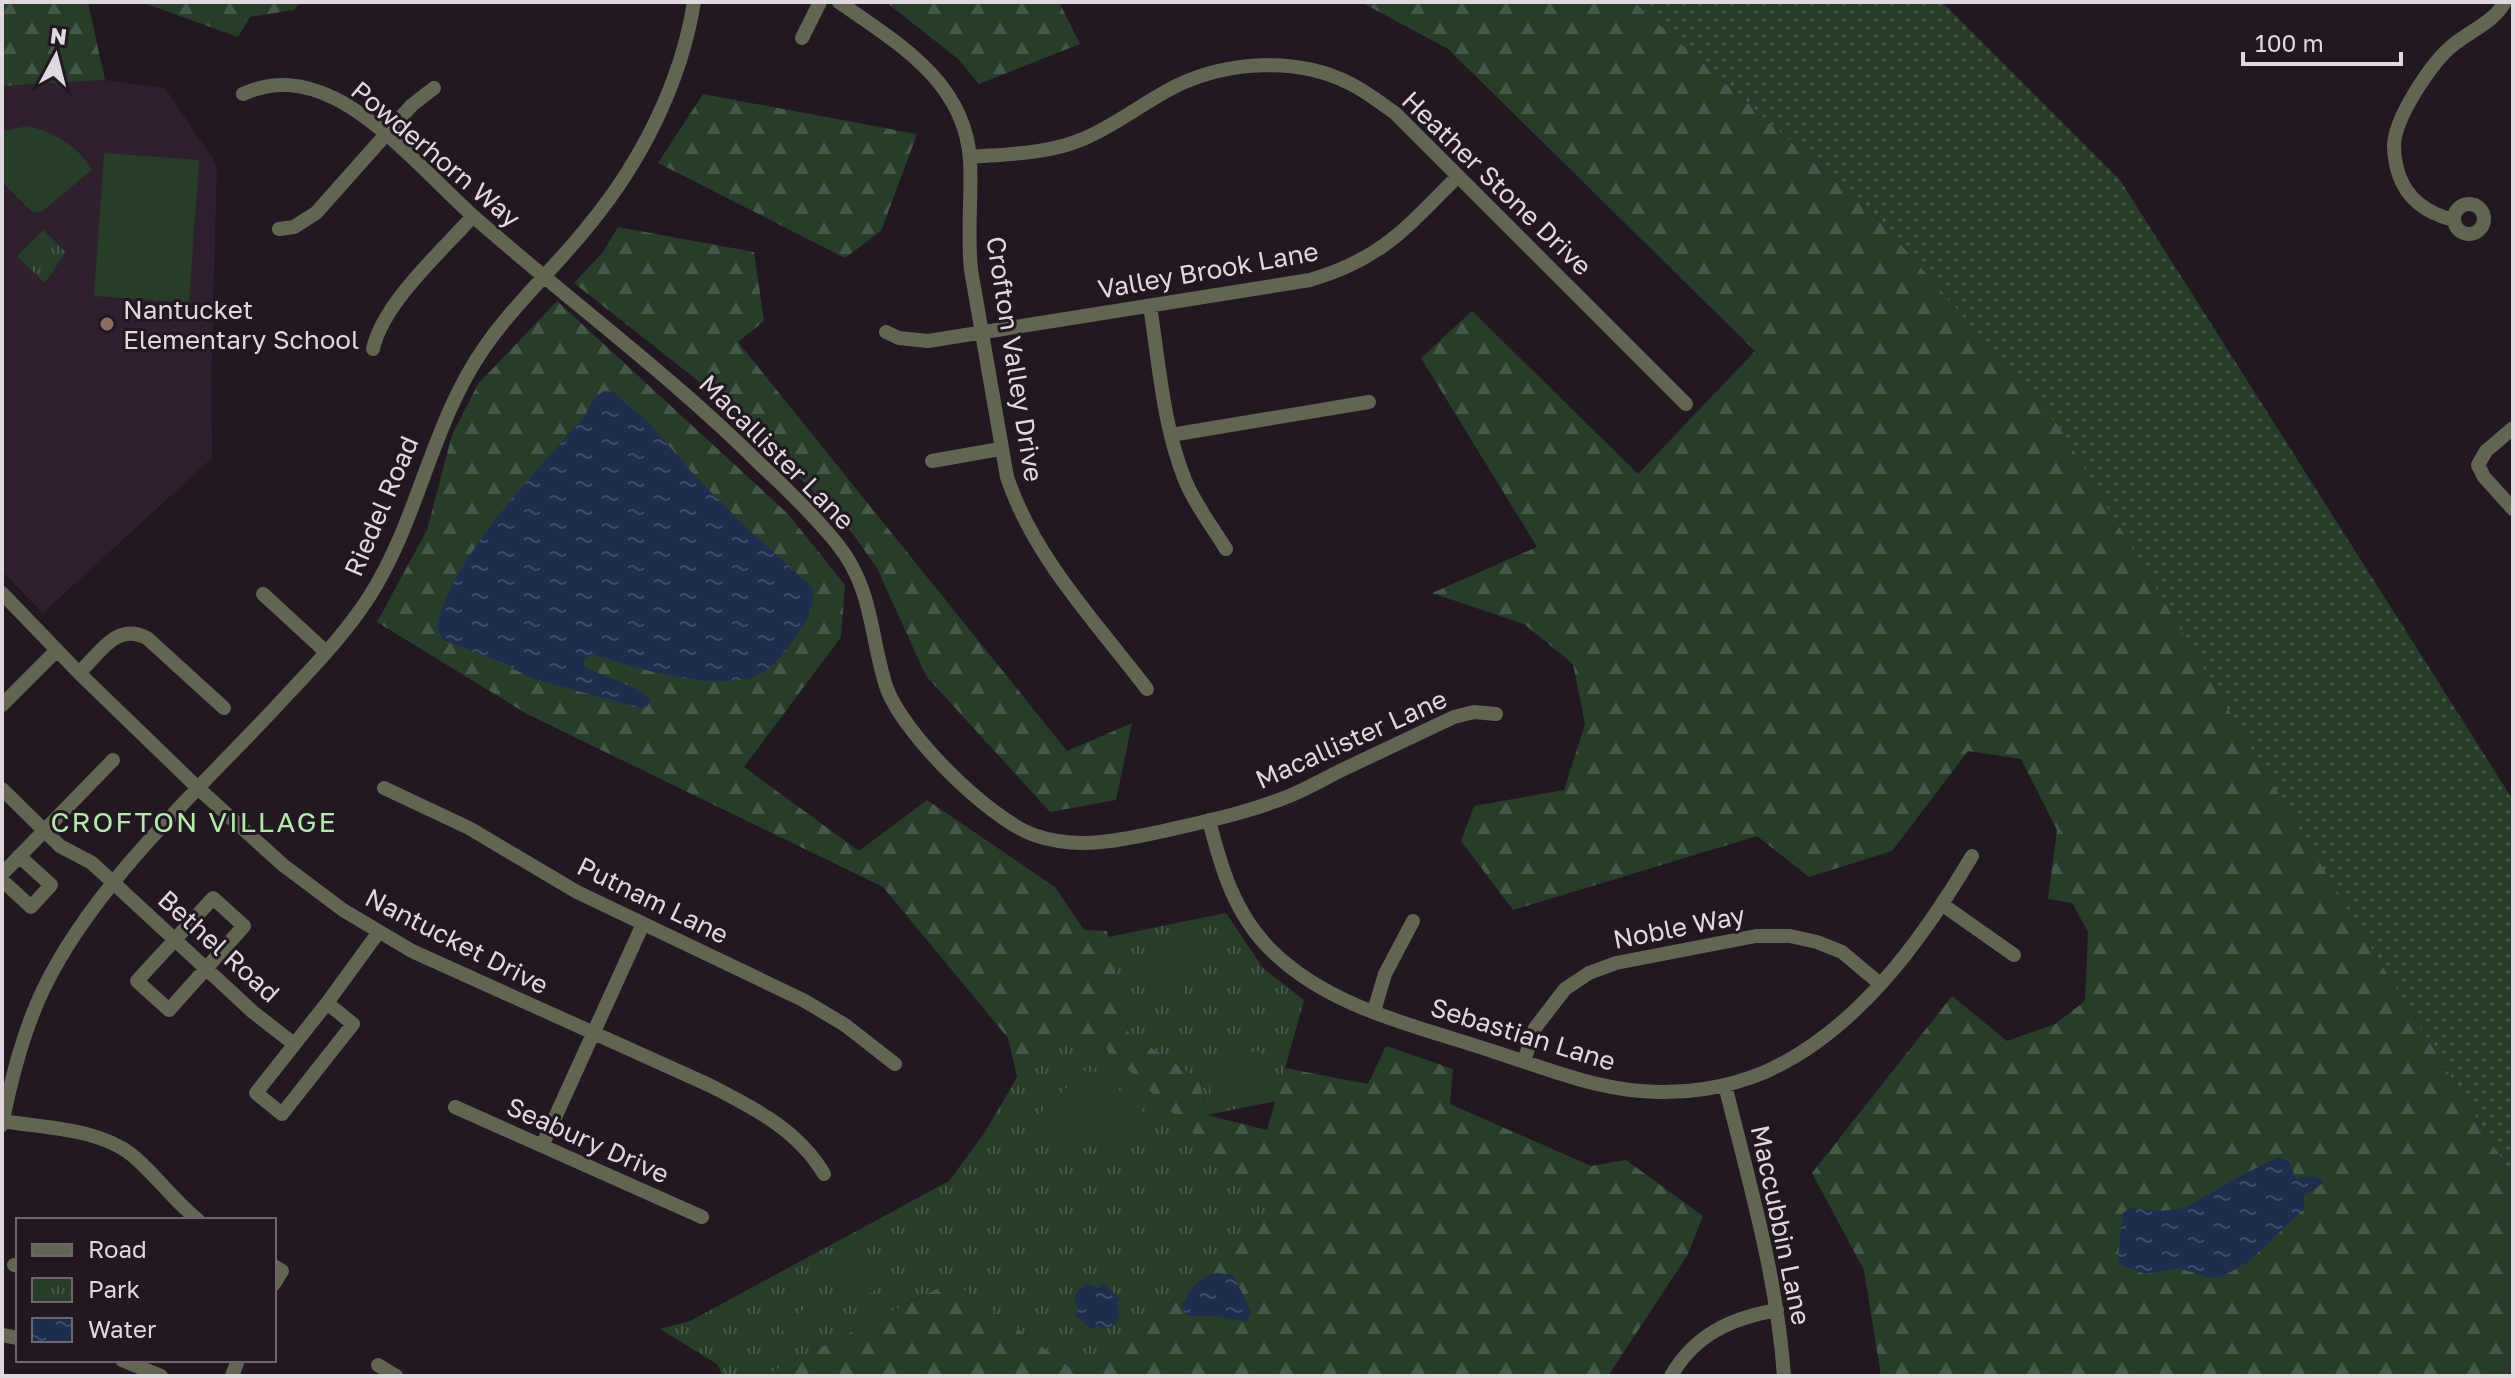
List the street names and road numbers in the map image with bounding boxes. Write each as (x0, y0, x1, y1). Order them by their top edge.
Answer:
street label: Powderhorn Way (345, 74, 527, 234)
street label: Heather Stone Drive (1396, 84, 1598, 282)
street label: Crofton Valley Drive (980, 234, 1050, 484)
street label: Valley Brook Lane (1095, 235, 1321, 305)
street label: Macallister Lane (693, 368, 861, 536)
street label: Riedel Road (338, 431, 424, 581)
street label: Macallister Lane (1250, 683, 1452, 795)
street label: Putnam Lane (572, 850, 734, 950)
street label: Nantucket Drive (360, 882, 554, 1000)
street label: Bethel Road (152, 883, 286, 1009)
street label: Noble Way (1610, 899, 1748, 955)
street label: Sebastian Lane (1427, 991, 1619, 1077)
street label: Seabury Drive (502, 1090, 674, 1190)
street label: Maccubbin Lane (1745, 1122, 1817, 1328)

